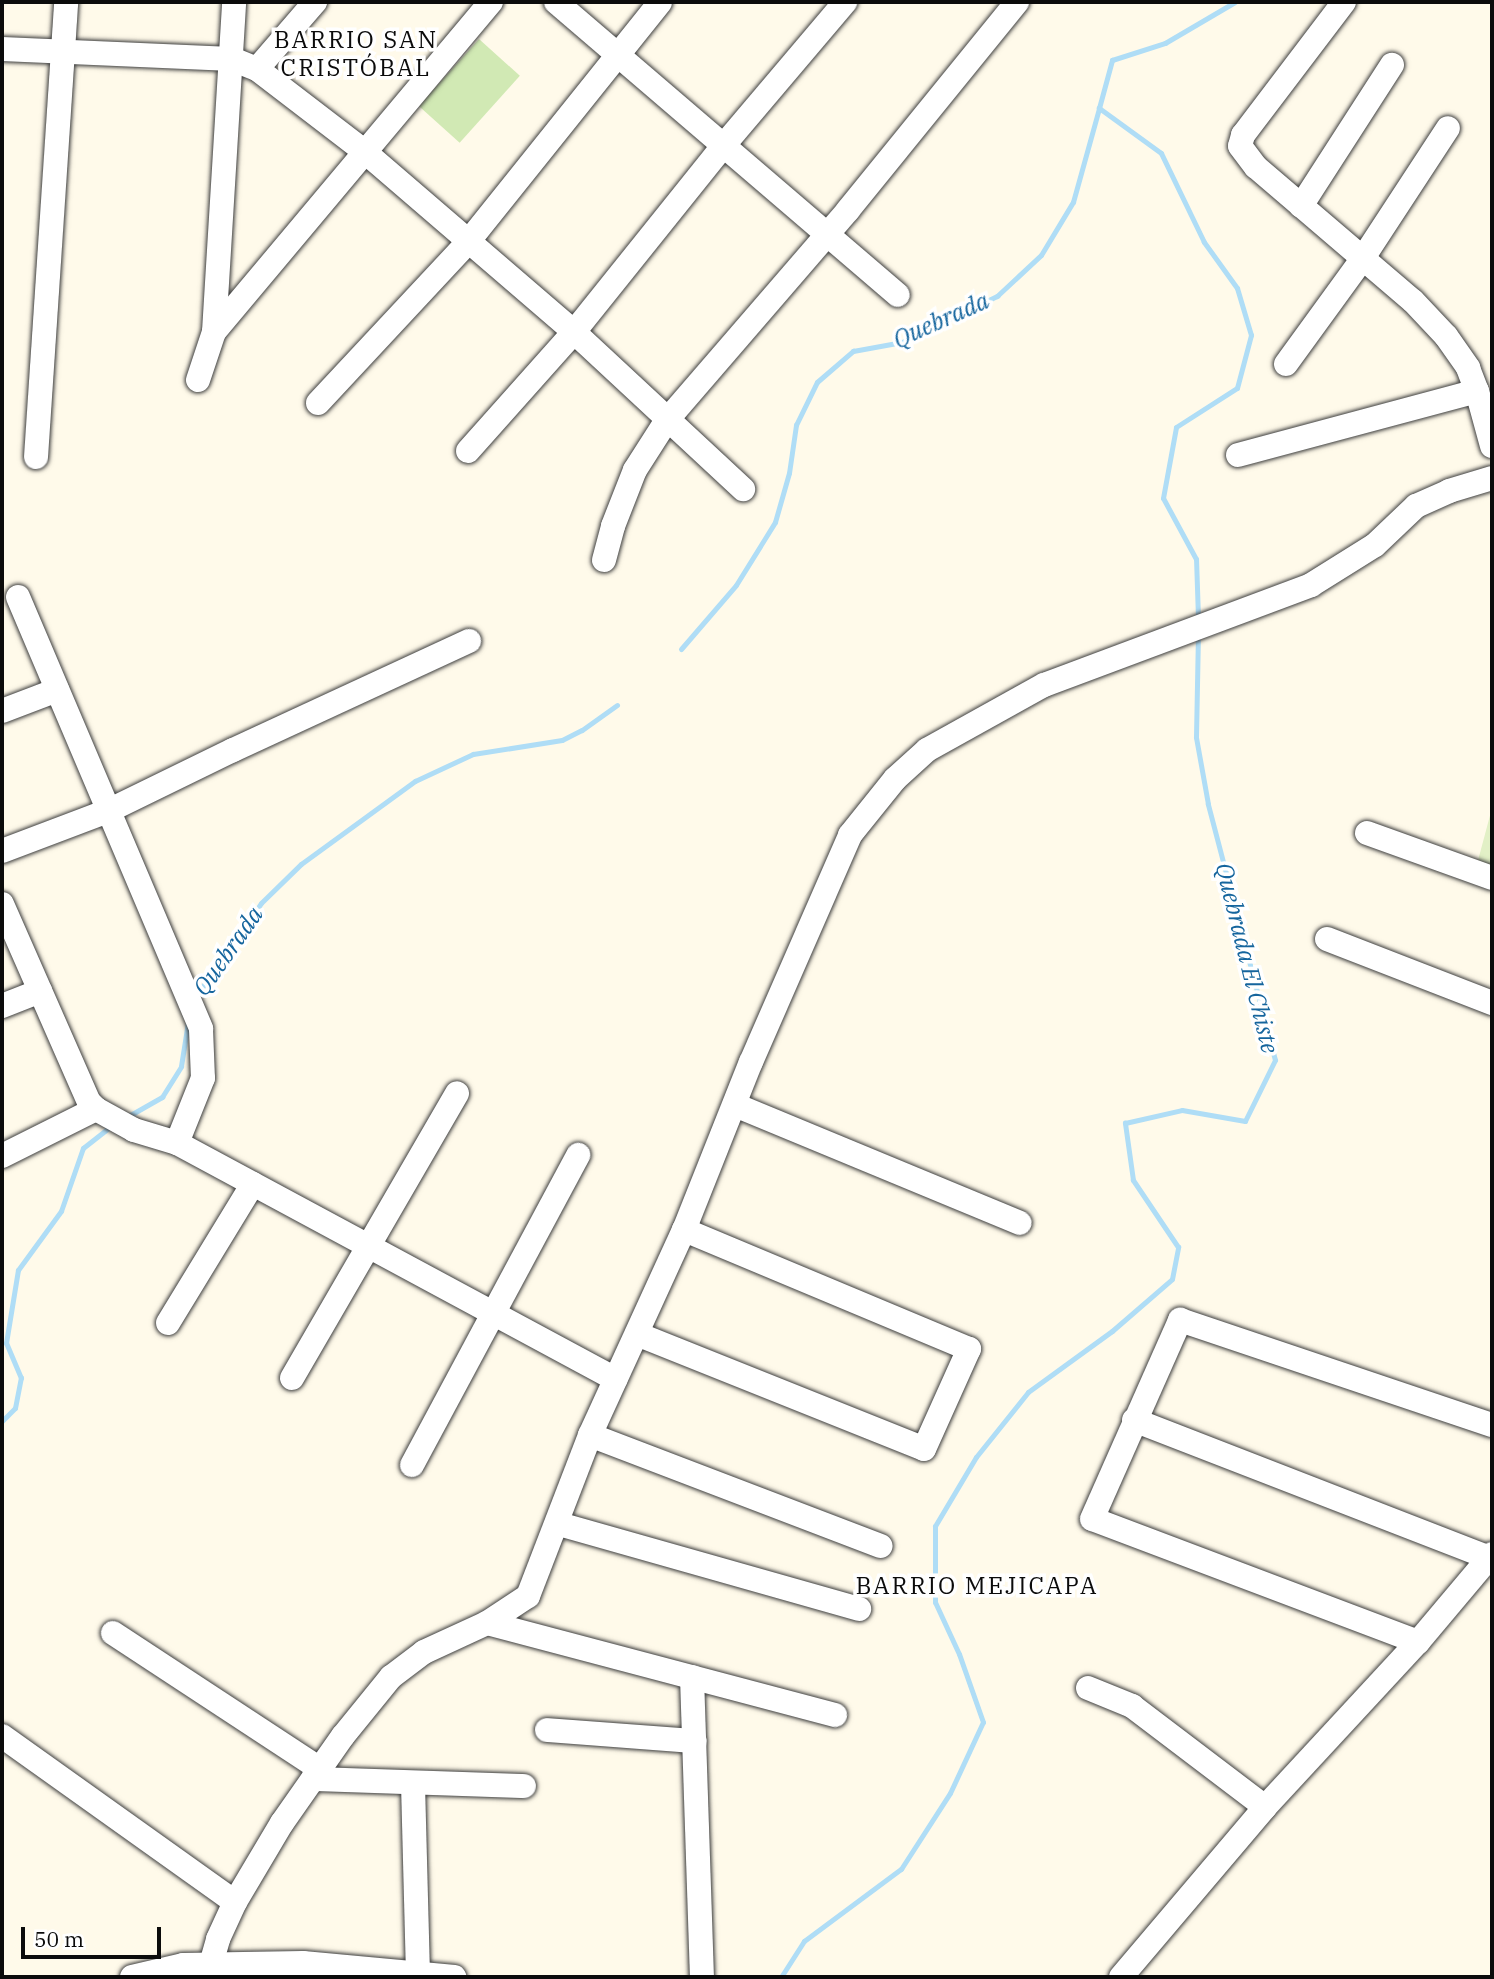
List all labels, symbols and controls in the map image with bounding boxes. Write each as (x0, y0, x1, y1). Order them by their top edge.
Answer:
district label: BARRIO SAN CRISTÓBAL (275, 26, 437, 82)
water label: Quebrada (889, 286, 993, 354)
water label: Quebrada El Chiste (1209, 860, 1285, 1056)
water label: Quebrada (187, 901, 269, 1001)
district label: BARRIO MEJICAPA (857, 1572, 1097, 1600)
scale bar (24, 1912, 164, 1956)
text: 50 m (34, 1925, 84, 1953)

